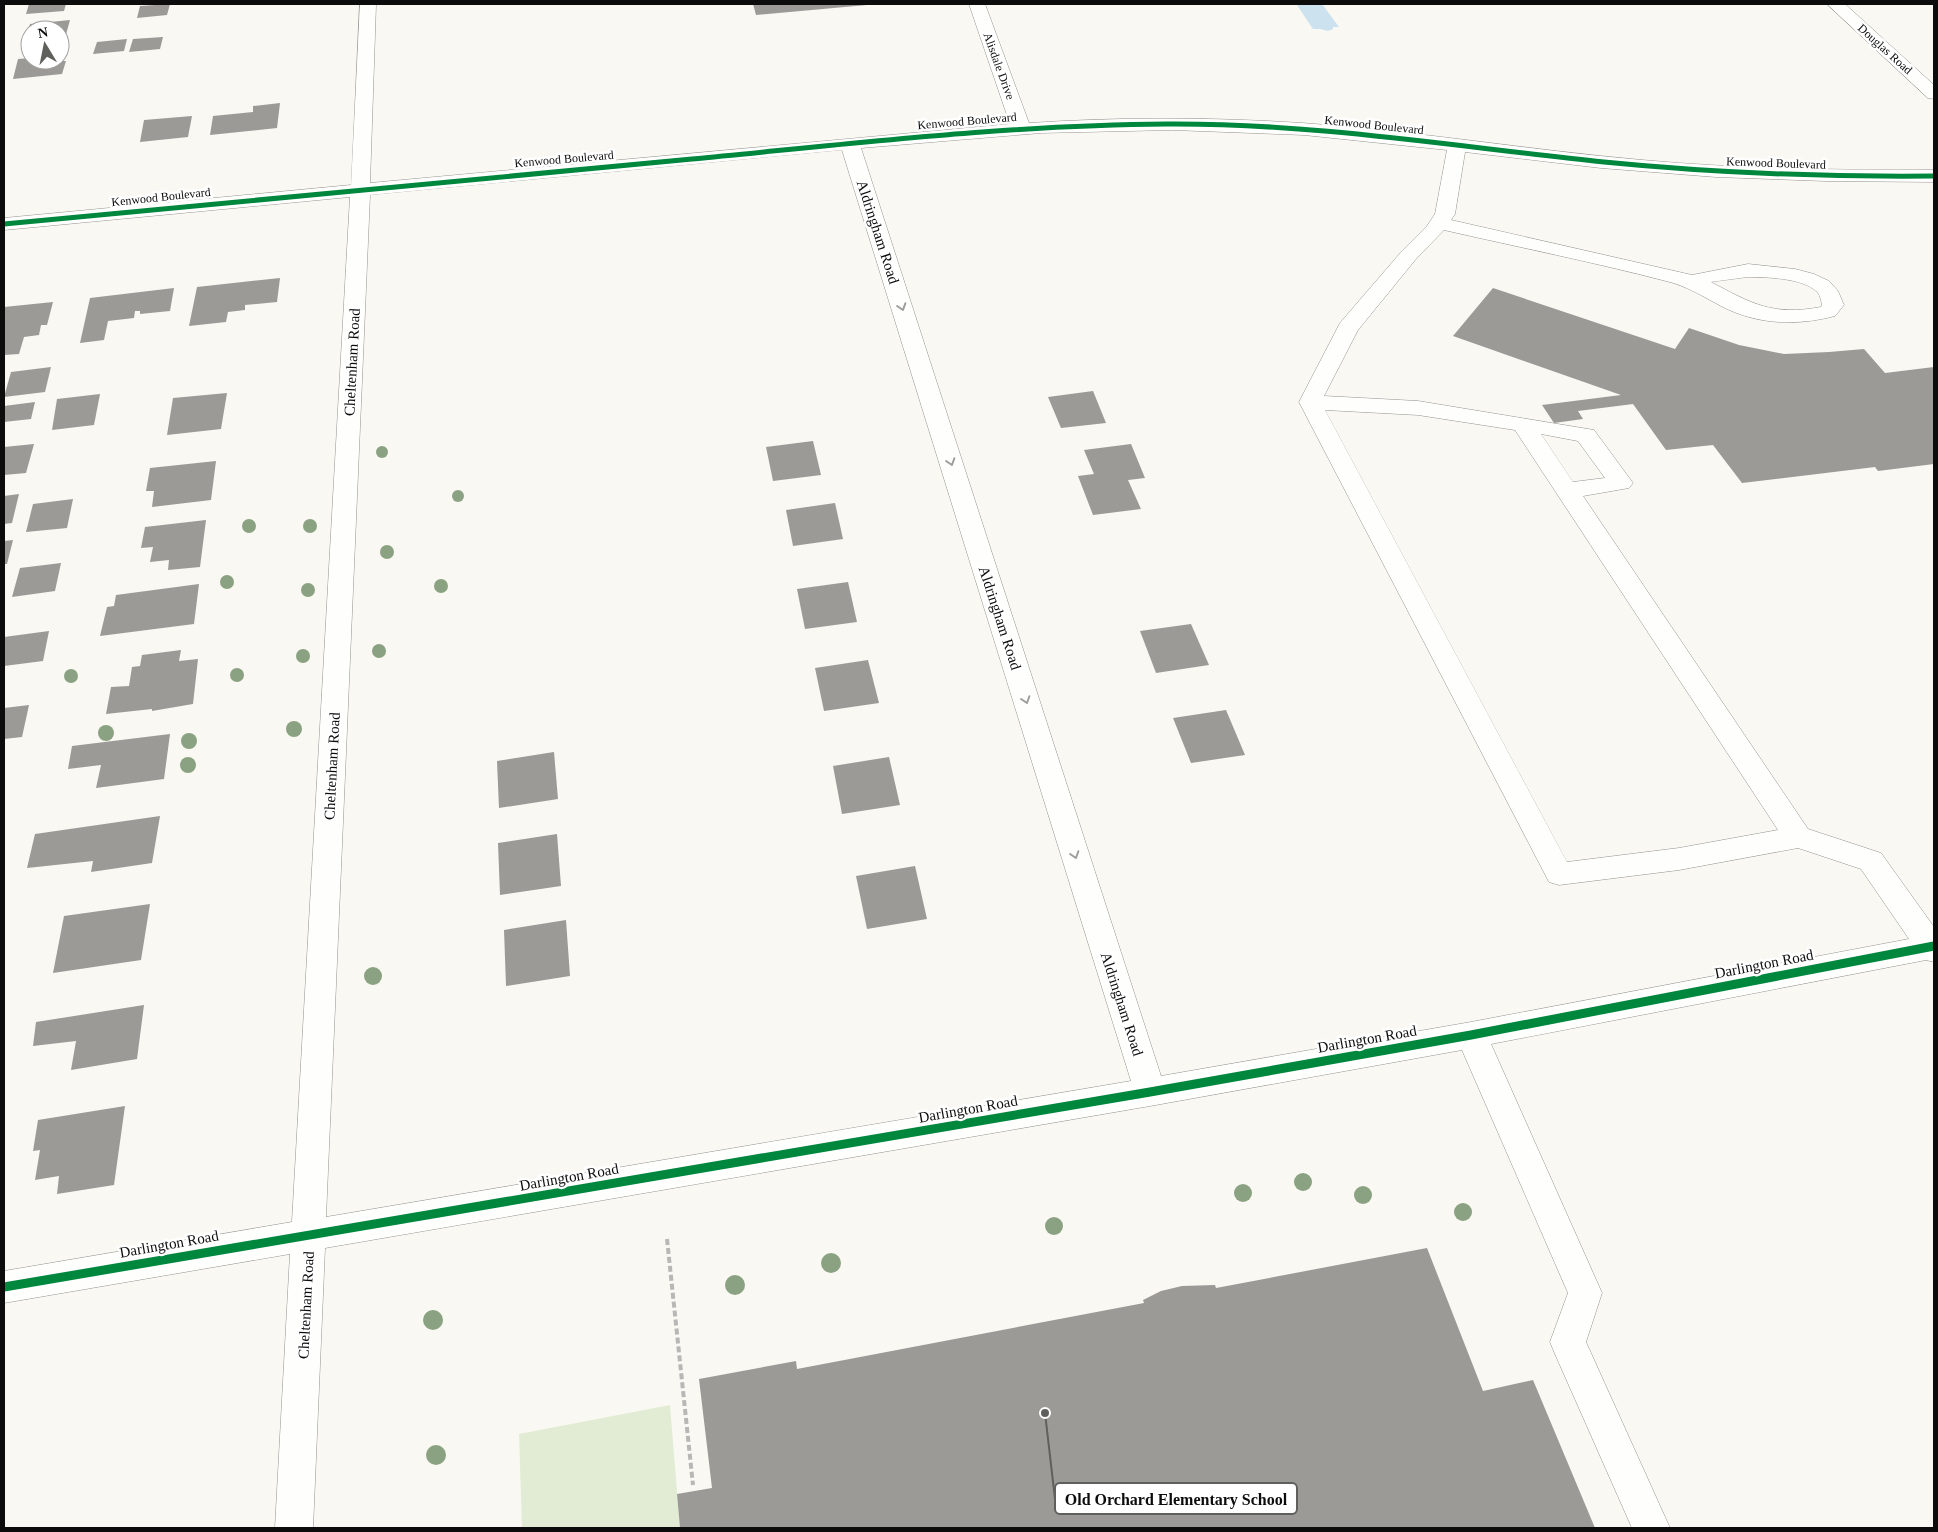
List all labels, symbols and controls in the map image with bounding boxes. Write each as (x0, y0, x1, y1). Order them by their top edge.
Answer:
north arrow (20, 20, 70, 70)
street label: Douglas Road (1855, 21, 1915, 77)
text: N (37, 24, 49, 41)
street label: Alisdale Drive (980, 31, 1018, 101)
street label: Kenwood Boulevard (917, 110, 1017, 132)
street label: Kenwood Boulevard (1324, 113, 1424, 137)
street label: Kenwood Boulevard (514, 148, 614, 170)
street label: Kenwood Boulevard (1726, 154, 1826, 172)
street label: Aldringham Road (854, 178, 902, 286)
street label: Kenwood Boulevard (111, 185, 211, 209)
one-way arrow (896, 302, 906, 311)
street label: Cheltenham Road (341, 307, 363, 416)
one-way arrow (945, 457, 955, 466)
street label: Aldringham Road (976, 564, 1024, 672)
one-way arrow (1020, 696, 1030, 704)
street label: Cheltenham Road (321, 711, 343, 820)
one-way arrow (1070, 850, 1080, 859)
street label: Darlington Road (1713, 946, 1815, 981)
street label: Aldringham Road (1098, 950, 1146, 1058)
street label: Darlington Road (1316, 1022, 1418, 1056)
street label: Darlington Road (917, 1092, 1019, 1126)
street label: Darlington Road (518, 1160, 620, 1194)
street label: Darlington Road (118, 1227, 220, 1261)
street label: Cheltenham Road (295, 1250, 317, 1359)
callout: Old Orchard Elementary School (1055, 1483, 1297, 1514)
text: Old Orchard Elementary School (1065, 1491, 1288, 1509)

